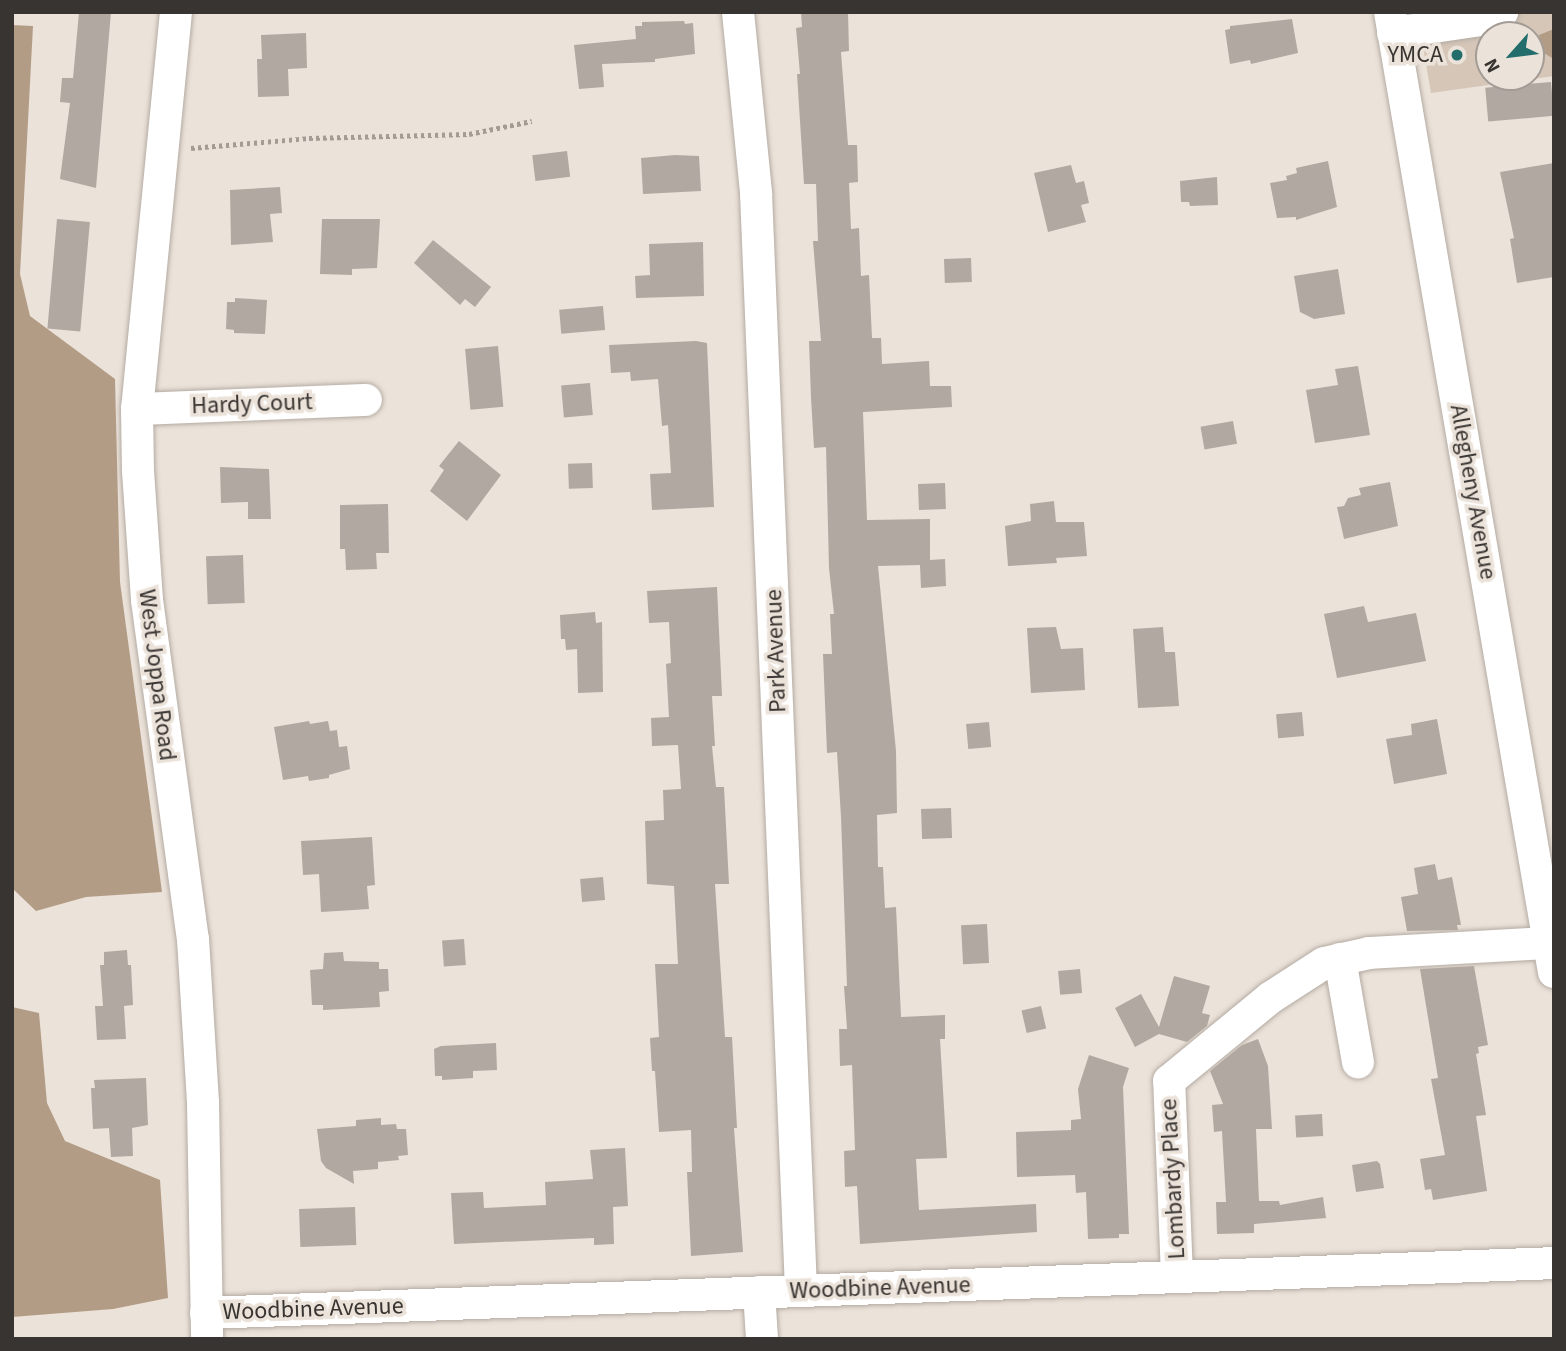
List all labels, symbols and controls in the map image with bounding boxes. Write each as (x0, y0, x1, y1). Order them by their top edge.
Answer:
north arrow (1475, 21, 1545, 91)
place label: YMCA (1387, 41, 1443, 69)
marker: YMCA (1449, 47, 1465, 63)
text: N (1478, 53, 1508, 77)
street label: Hardy Court (191, 387, 313, 421)
street label: Allegheny Avenue (1443, 402, 1503, 582)
street label: West Joppa Road (132, 588, 182, 762)
street label: Park Avenue (759, 589, 793, 713)
street label: Lombardy Place (1154, 1098, 1192, 1260)
street label: Woodbine Avenue (789, 1270, 971, 1306)
street label: Woodbine Avenue (222, 1291, 404, 1327)

